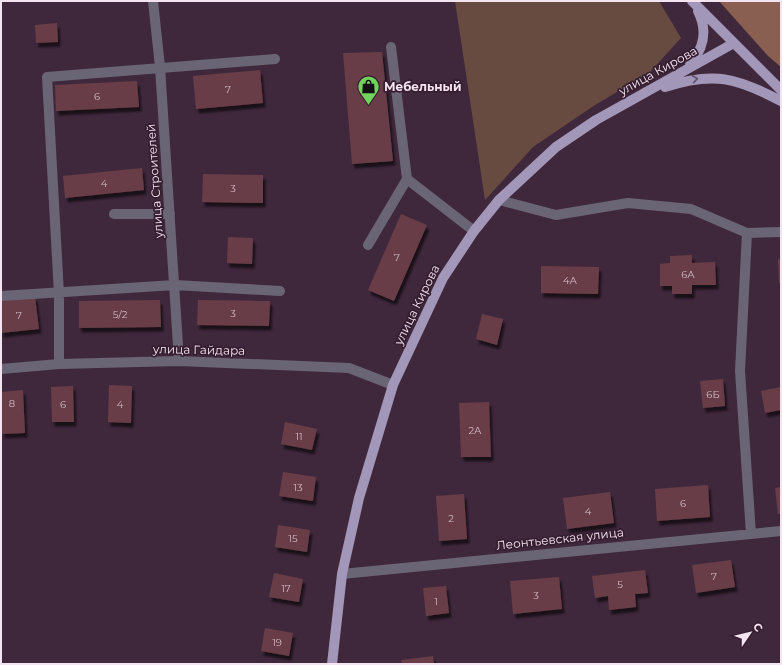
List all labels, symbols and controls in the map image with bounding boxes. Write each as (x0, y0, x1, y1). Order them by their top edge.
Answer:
street label: улица Кирова (615, 43, 700, 99)
shop icon: Мебельный (355, 74, 381, 107)
one-way arrow (692, 75, 698, 84)
place label: Мебельный (384, 79, 461, 94)
house number: 7 (225, 83, 231, 96)
house number: 6 (94, 90, 100, 103)
street label: улица Строителей (143, 123, 166, 240)
house number: 4 (101, 177, 108, 190)
house number: 3 (230, 182, 236, 195)
house number: 7 (394, 251, 400, 264)
street label: улица Кирова (390, 262, 442, 348)
house number: 6А (681, 268, 695, 281)
house number: 4А (563, 274, 578, 287)
house number: 3 (230, 307, 236, 320)
house number: 5/2 (113, 308, 128, 321)
house number: 7 (16, 309, 22, 322)
street label: улица Гайдара (152, 341, 245, 358)
house number: 6Б (706, 388, 720, 401)
house number: 8 (9, 397, 15, 410)
house number: 6 (60, 398, 66, 411)
house number: 4 (117, 398, 124, 411)
house number: 2А (468, 424, 482, 437)
house number: 11 (295, 430, 303, 443)
house number: 13 (293, 481, 303, 494)
house number: 6 (680, 497, 686, 510)
house number: 4 (585, 505, 592, 518)
house number: 2 (448, 512, 454, 525)
street label: Леонтьевская улица (495, 524, 624, 553)
house number: 15 (288, 532, 298, 545)
house number: 7 (711, 570, 717, 583)
house number: 5 (617, 578, 623, 591)
house number: 17 (281, 582, 291, 595)
house number: 3 (533, 589, 539, 602)
house number: 1 (434, 595, 438, 608)
north arrow (730, 613, 770, 653)
text: С (750, 620, 766, 635)
house number: 19 (272, 636, 282, 649)

